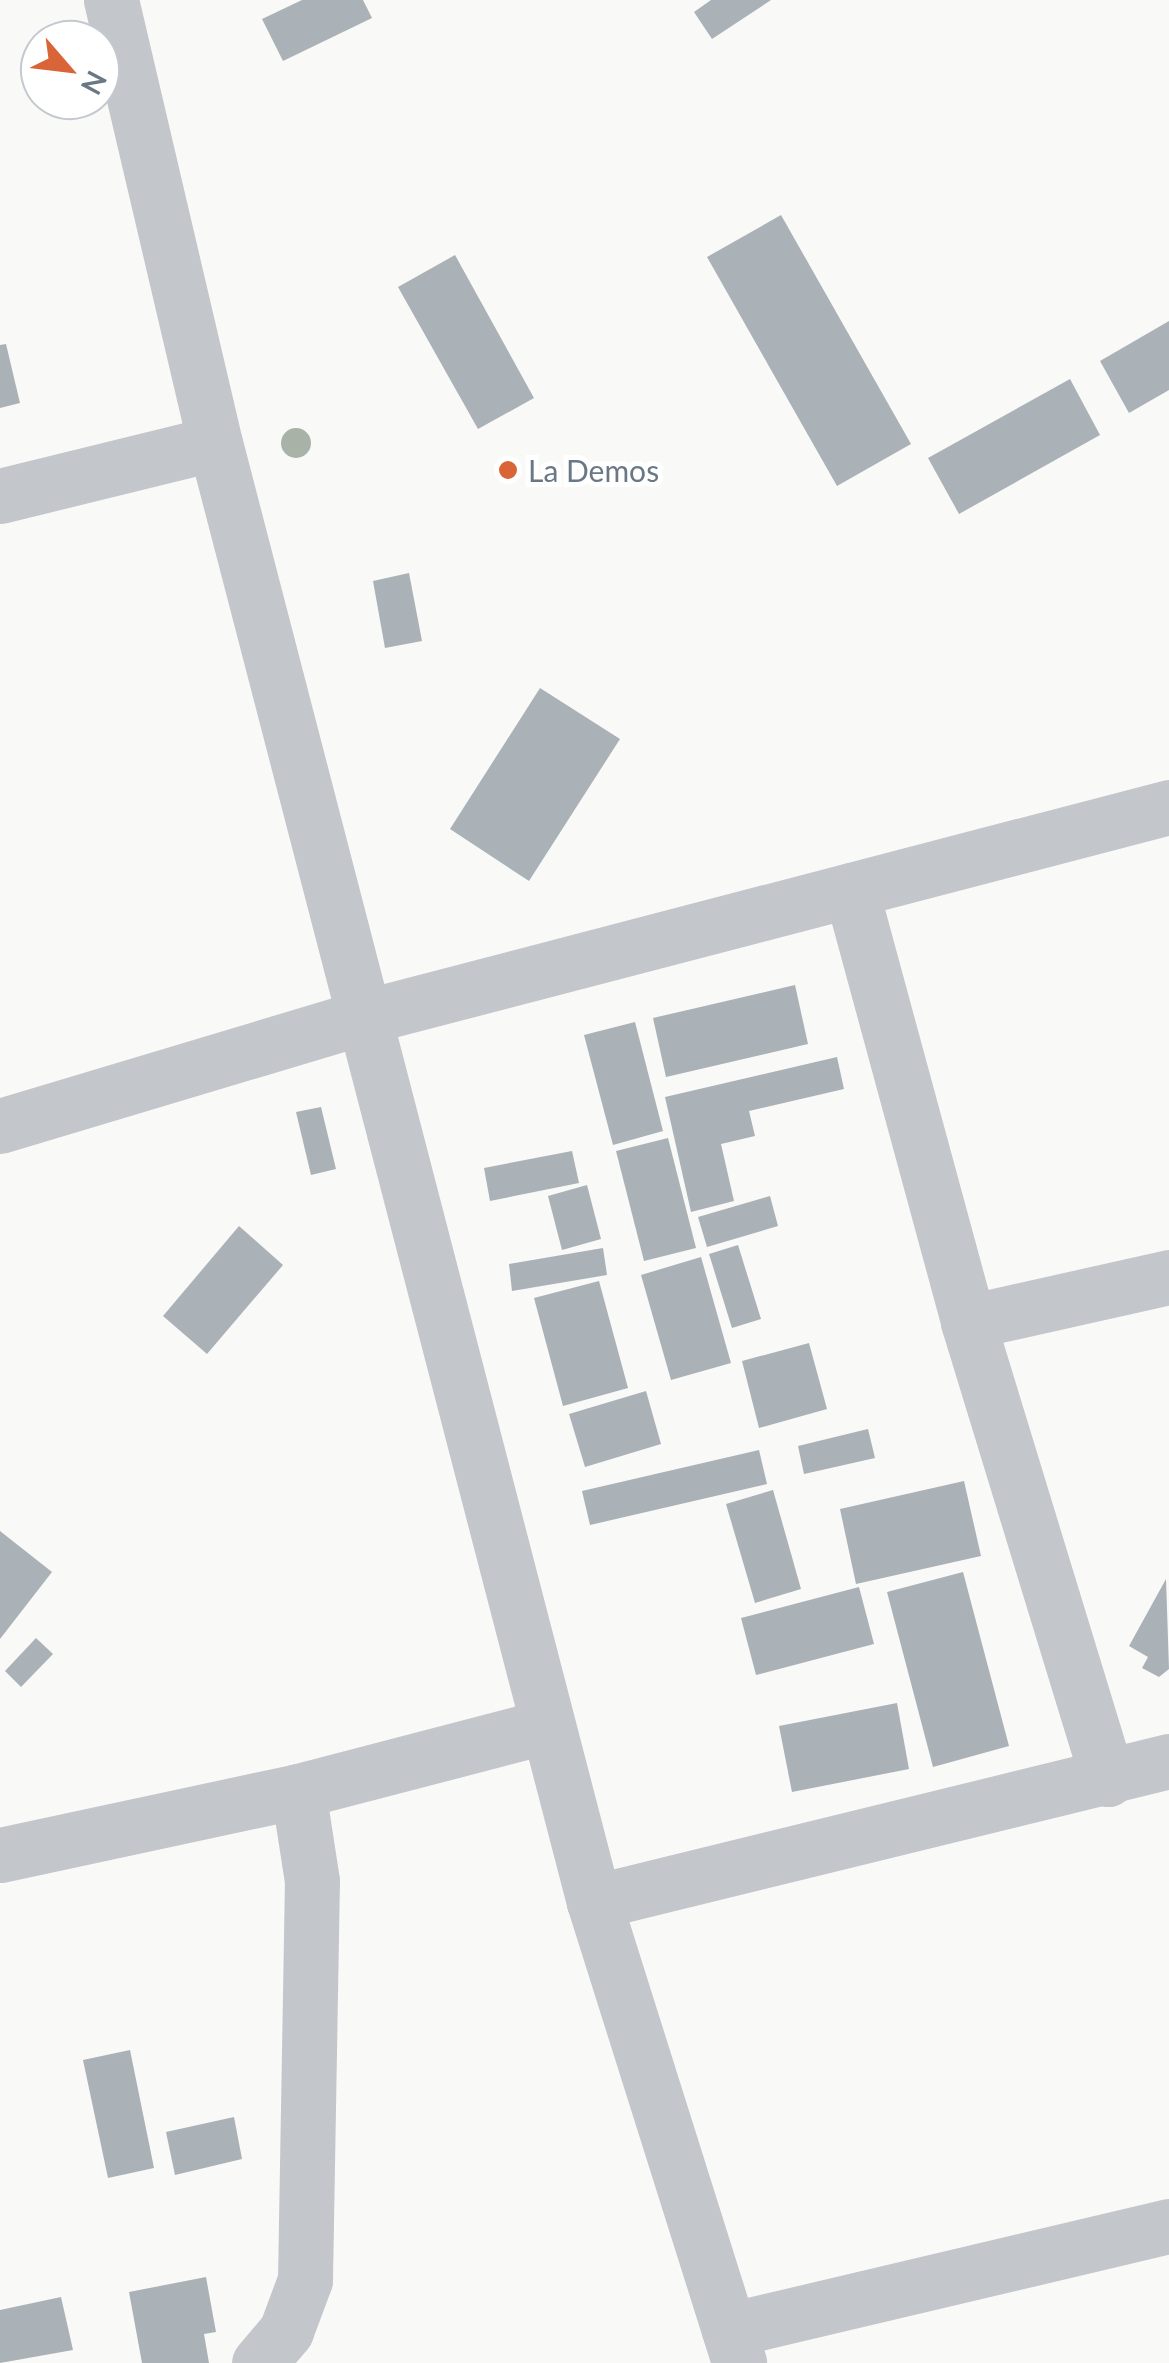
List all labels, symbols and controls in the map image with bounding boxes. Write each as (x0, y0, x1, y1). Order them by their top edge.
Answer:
north arrow (20, 20, 120, 120)
text: N (75, 66, 115, 101)
place label: La Demos (528, 452, 659, 488)
marker: La Demos (497, 459, 519, 481)

